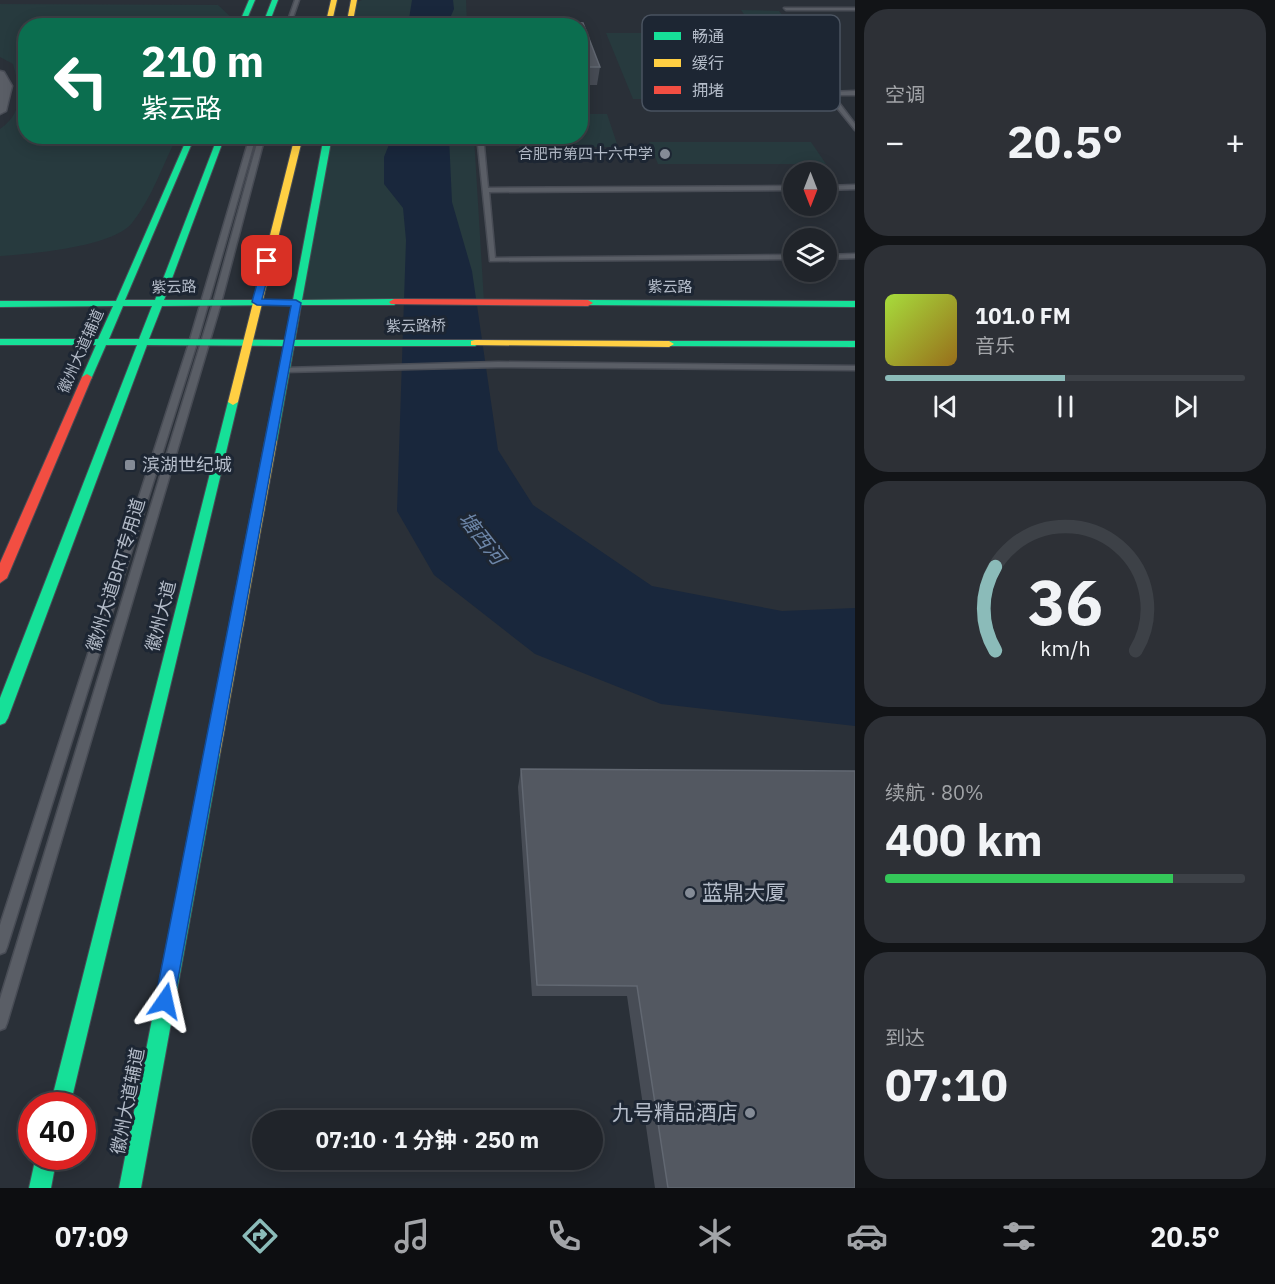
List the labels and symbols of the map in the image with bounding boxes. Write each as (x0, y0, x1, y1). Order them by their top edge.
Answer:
legend (642, 15, 840, 111)
text: 畅通 (692, 26, 724, 46)
text: 缓行 (692, 53, 724, 73)
text: 拥堵 (692, 80, 724, 100)
place label: 合肥市第四十六中学 (518, 144, 653, 163)
marker: 合肥市第四十六中学 (658, 147, 672, 161)
north arrow (783, 162, 837, 216)
pin (241, 235, 292, 286)
street label: 紫云路 (151, 277, 197, 296)
street label: 紫云路 (647, 277, 693, 296)
street label: 徽州大道辅道 (54, 306, 108, 396)
street label: 紫云路桥 (386, 315, 446, 336)
place label: 滨湖世纪城 (142, 453, 232, 476)
marker: 滨湖世纪城 (123, 458, 137, 472)
street label: 徽州大道BRT专用道 (81, 495, 150, 654)
water label: 塘西河 (453, 506, 514, 573)
street label: 徽州大道 (141, 578, 180, 654)
place label: 蓝鼎大厦 (702, 878, 786, 906)
marker: 蓝鼎大厦 (683, 886, 697, 900)
position arrow (133, 969, 197, 1033)
street label: 徽州大道辅道 (106, 1046, 149, 1156)
speed limit sign: 40 (18, 1092, 96, 1170)
place label: 九号精品酒店 (612, 1098, 738, 1126)
marker: 九号精品酒店 (743, 1106, 757, 1120)

